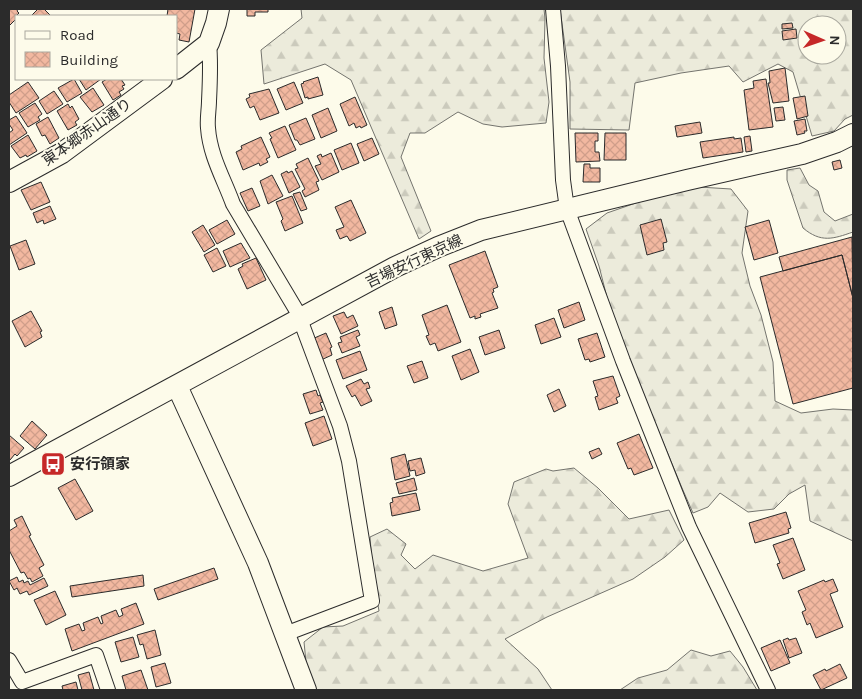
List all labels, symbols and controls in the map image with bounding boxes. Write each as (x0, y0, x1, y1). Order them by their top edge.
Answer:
legend (15, 15, 178, 80)
north arrow (797, 15, 847, 65)
text: Road (60, 26, 95, 44)
text: N (826, 35, 843, 46)
text: Building (60, 51, 118, 69)
street label: 東本郷赤山通り (39, 95, 135, 169)
street label: 吉場安行東京線 (363, 231, 465, 291)
bus stop icon: 安行領家 (40, 451, 66, 477)
place label: 安行領家 (70, 455, 130, 473)

